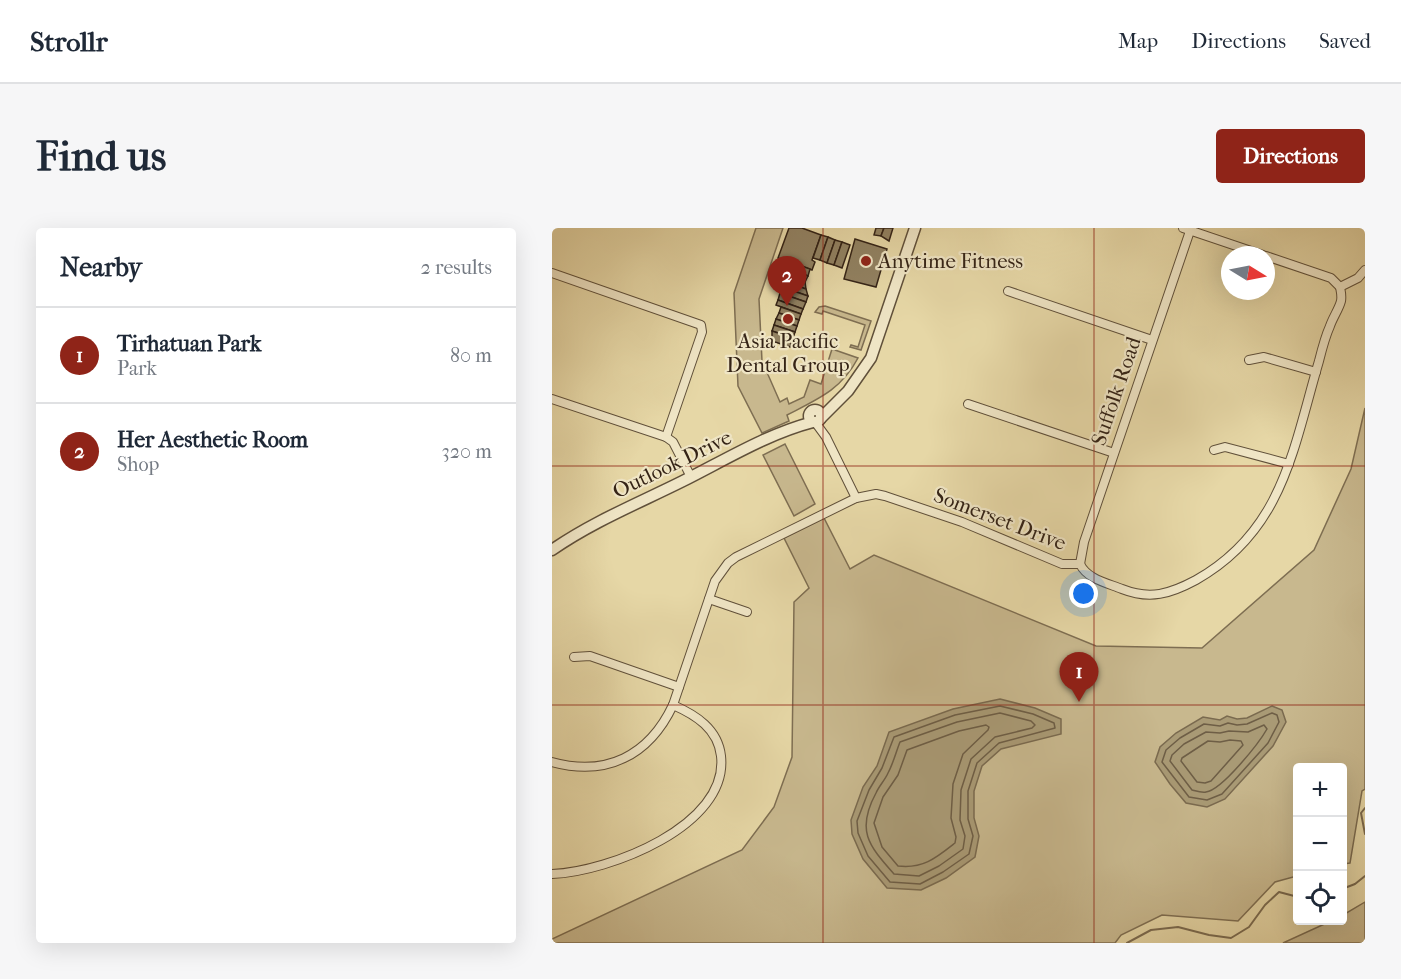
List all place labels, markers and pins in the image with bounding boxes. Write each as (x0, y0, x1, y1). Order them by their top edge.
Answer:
place label: Anytime Fitness (877, 249, 1023, 273)
marker: Anytime Fitness (859, 254, 873, 268)
pin: 2 (768, 256, 806, 306)
marker: Asia Pacific Dental Group (781, 312, 795, 326)
place label: Asia Pacific Dental Group (726, 329, 850, 377)
pin: 1 (1060, 652, 1098, 702)

